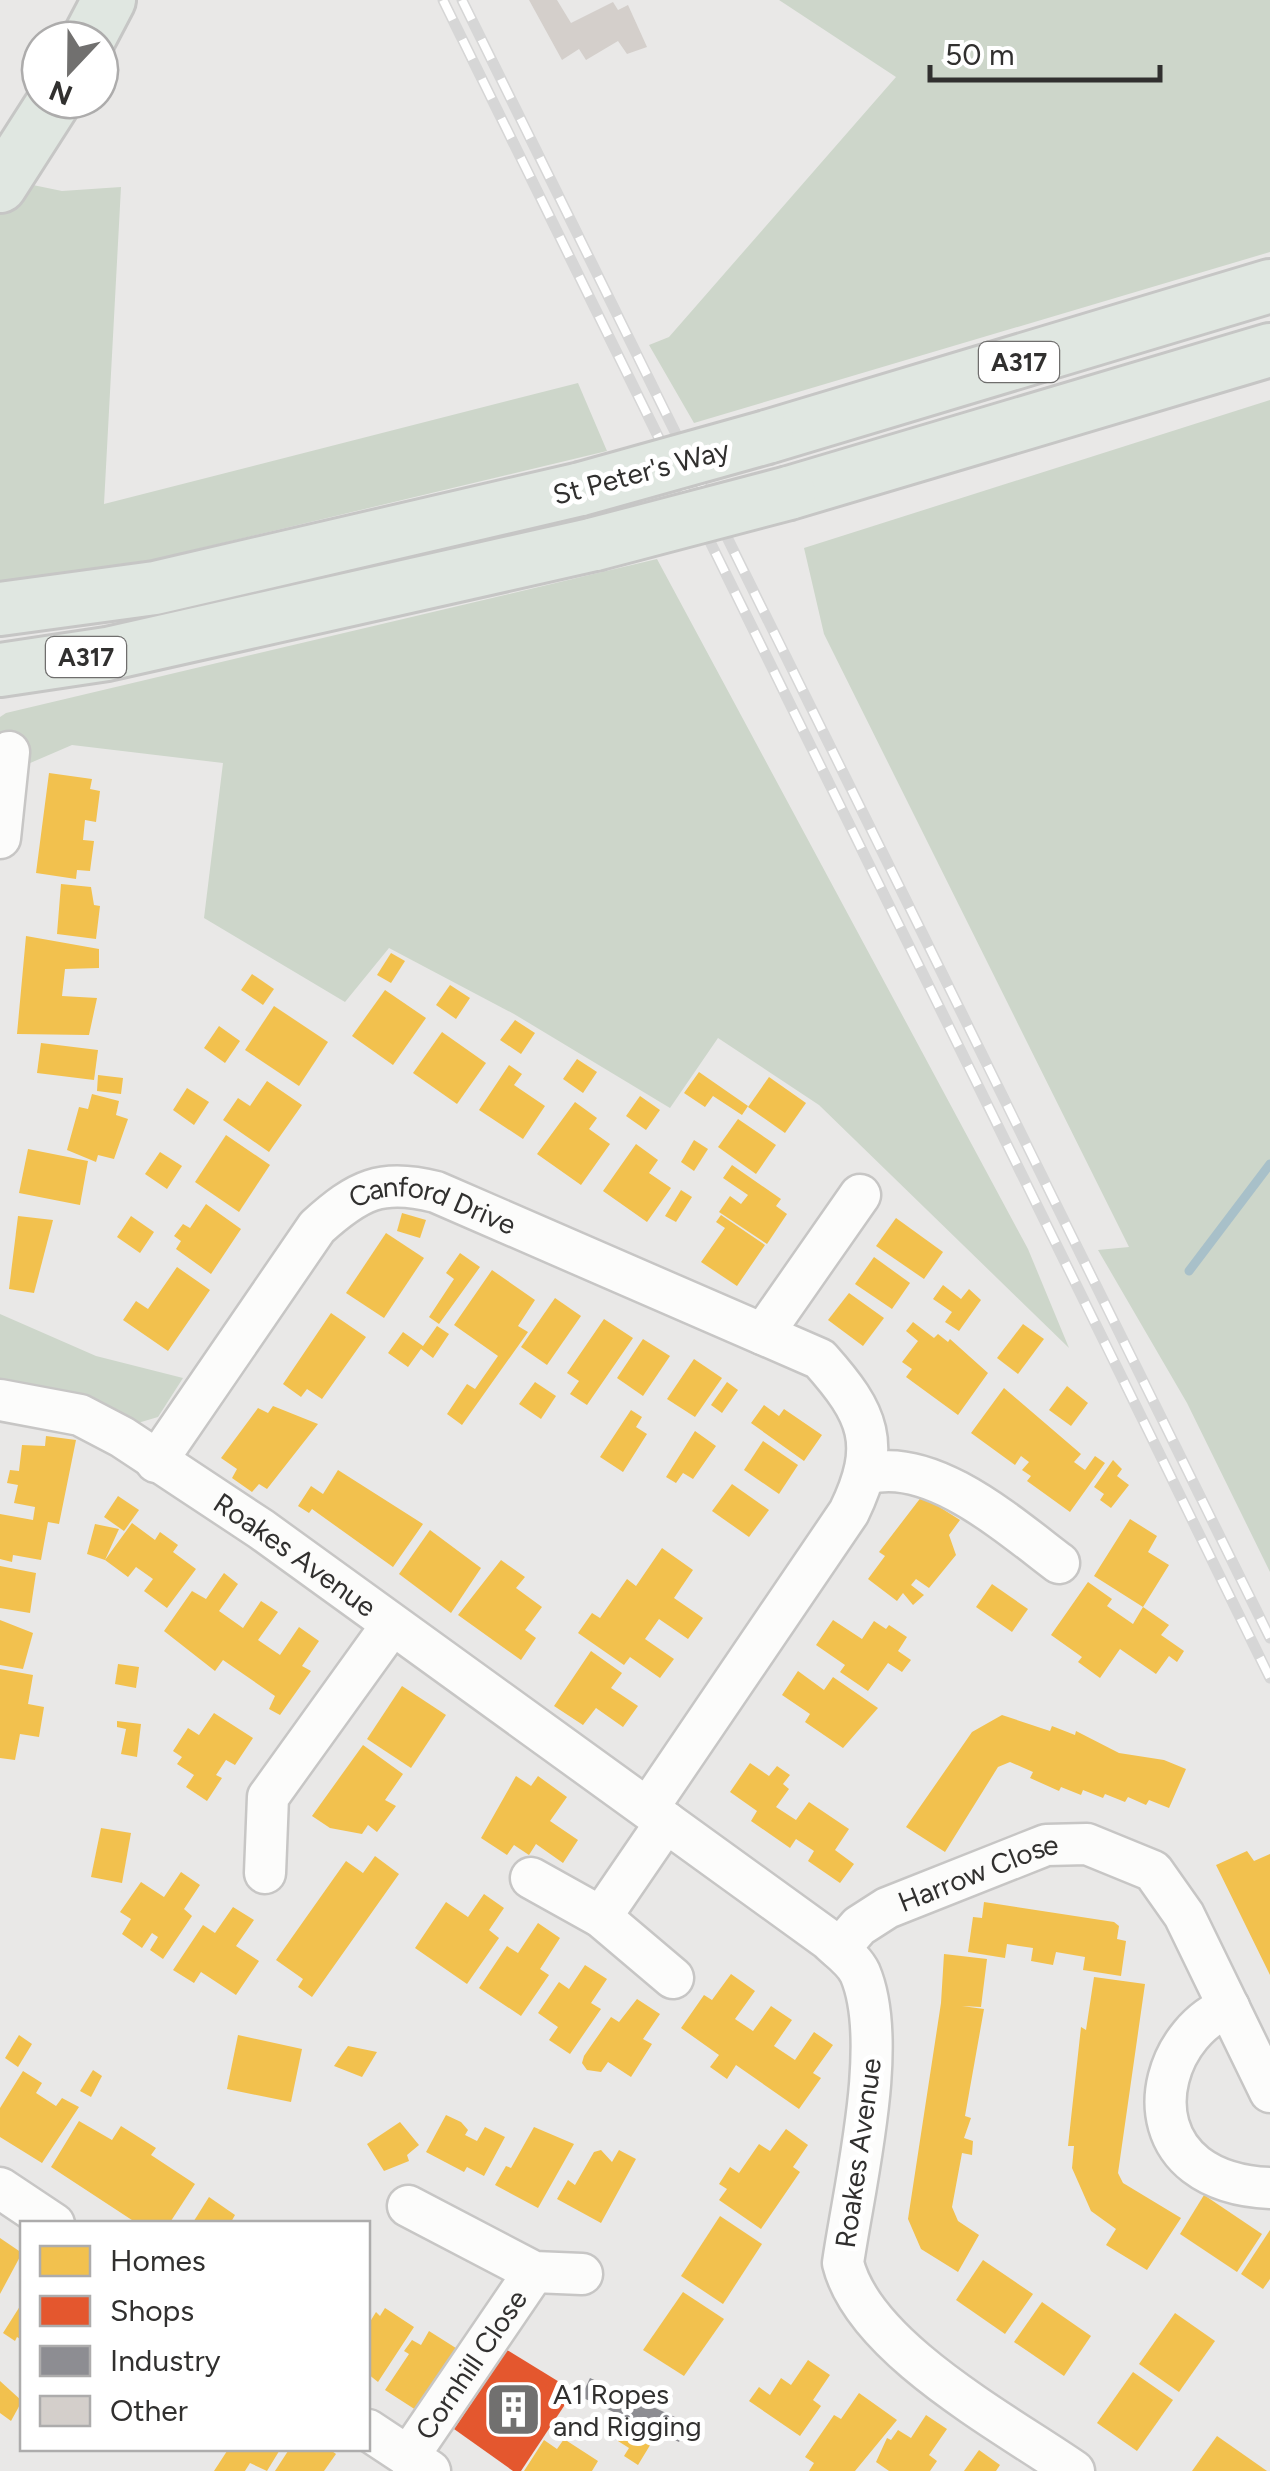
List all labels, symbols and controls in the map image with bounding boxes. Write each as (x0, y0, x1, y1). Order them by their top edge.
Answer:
north arrow (20, 20, 120, 120)
scale bar (930, 20, 1160, 82)
text: 50 m (945, 36, 1014, 73)
text: N (44, 73, 77, 113)
road number: A317 (979, 342, 1059, 382)
street label: St Peter's Way (549, 432, 733, 512)
road number: A317 (46, 637, 126, 677)
street label: Canford Drive (343, 1169, 521, 1242)
street label: Roakes Avenue (207, 1485, 383, 1624)
street label: Harrow Close (893, 1828, 1059, 1919)
street label: Roakes Avenue (828, 2056, 888, 2250)
legend (20, 2221, 370, 2451)
text: Homes (110, 2242, 206, 2279)
street label: Cornhill Close (408, 2283, 534, 2446)
text: Shops (110, 2292, 194, 2329)
text: Industry (110, 2342, 221, 2379)
place label: A1 Ropes and Rigging (553, 2377, 702, 2443)
building icon: A1 Ropes and Rigging (484, 2380, 544, 2440)
text: Other (110, 2392, 188, 2429)

